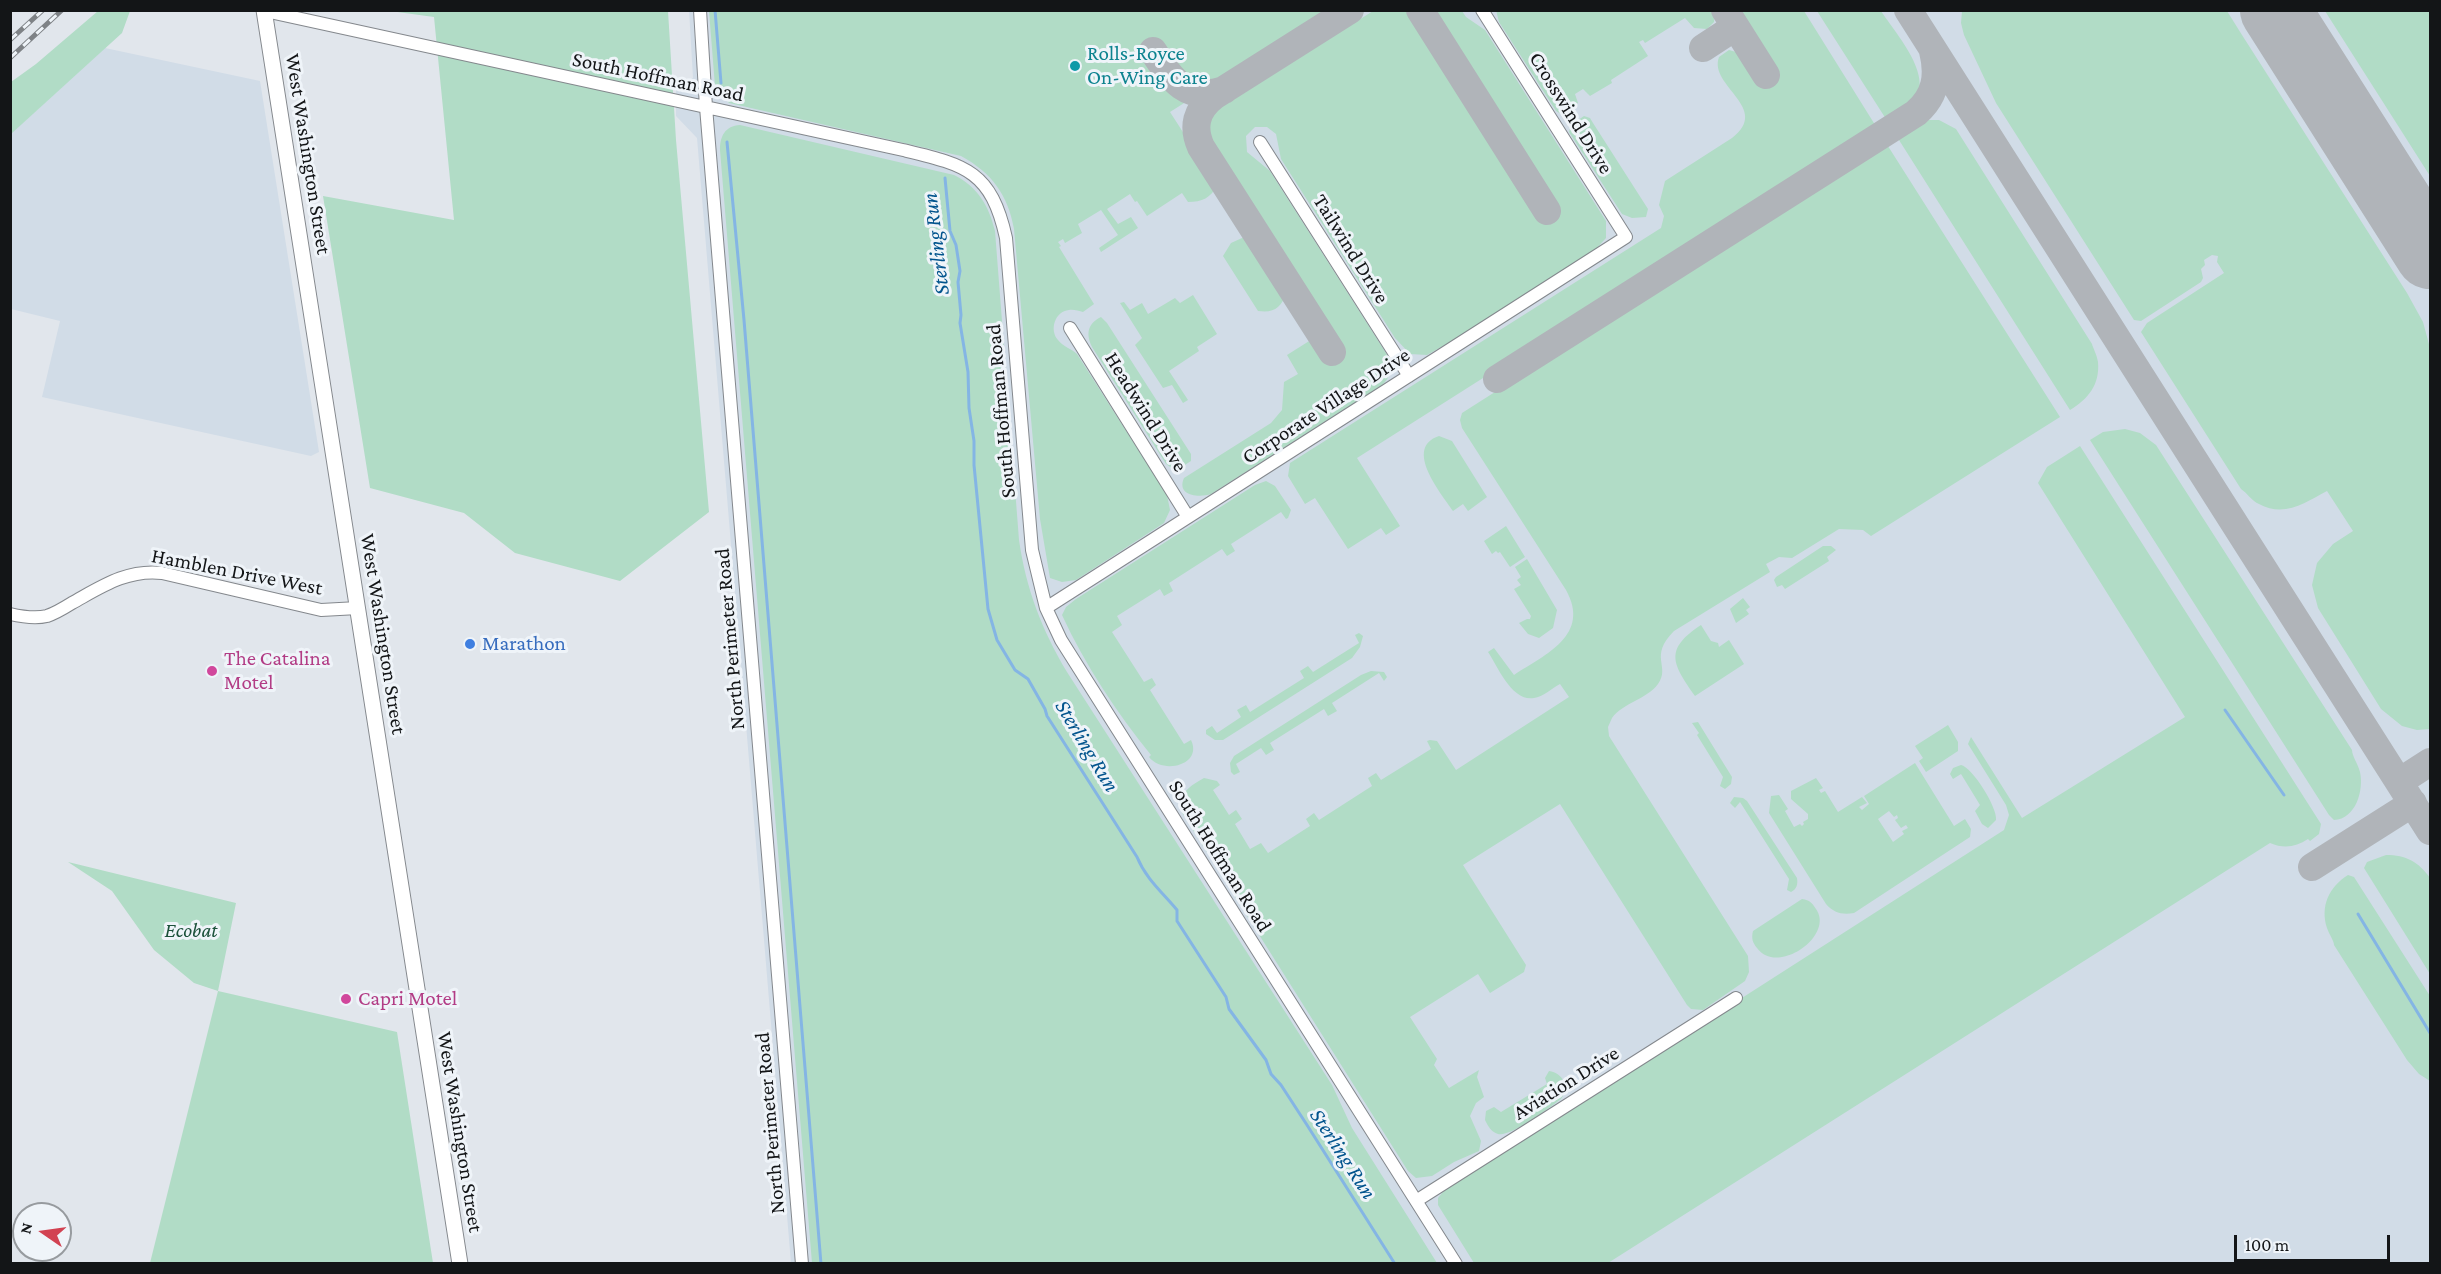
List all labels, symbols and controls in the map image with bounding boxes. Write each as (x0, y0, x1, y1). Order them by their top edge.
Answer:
place label: Rolls-Royce On-Wing Care (1087, 41, 1208, 91)
street label: South Hoffman Road (570, 47, 746, 107)
street label: Crosswind Drive (1523, 47, 1619, 179)
street label: West Washington Street (280, 52, 336, 256)
marker: Rolls-Royce On-Wing Care (1068, 59, 1082, 73)
street label: Tailwind Drive (1307, 190, 1395, 308)
water label: Sterling Run (917, 191, 955, 297)
street label: South Hoffman Road (981, 323, 1021, 499)
street label: Corporate Village Drive (1237, 342, 1415, 470)
street label: Headwind Drive (1099, 347, 1193, 477)
street label: West Washington Street (355, 532, 411, 736)
street label: Hamblen Drive West (149, 543, 325, 601)
street label: North Perimeter Road (710, 547, 750, 731)
place label: Marathon (482, 631, 566, 657)
marker: Marathon (463, 637, 477, 651)
place label: The Catalina Motel (224, 646, 330, 696)
marker: The Catalina Motel (205, 664, 219, 678)
water label: Sterling Run (1049, 695, 1125, 797)
street label: South Hoffman Road (1163, 775, 1277, 937)
park label: Ecobat (164, 918, 218, 944)
place label: Capri Motel (358, 986, 457, 1012)
marker: Capri Motel (339, 992, 353, 1006)
street label: West Washington Street (432, 1030, 488, 1234)
street label: North Perimeter Road (750, 1031, 790, 1215)
street label: Aviation Drive (1508, 1040, 1624, 1126)
water label: Sterling Run (1304, 1104, 1382, 1204)
north arrow (12, 1202, 72, 1262)
text: N (16, 1221, 35, 1236)
scale bar (2237, 1223, 2393, 1261)
text: 100 m (2245, 1235, 2289, 1255)

